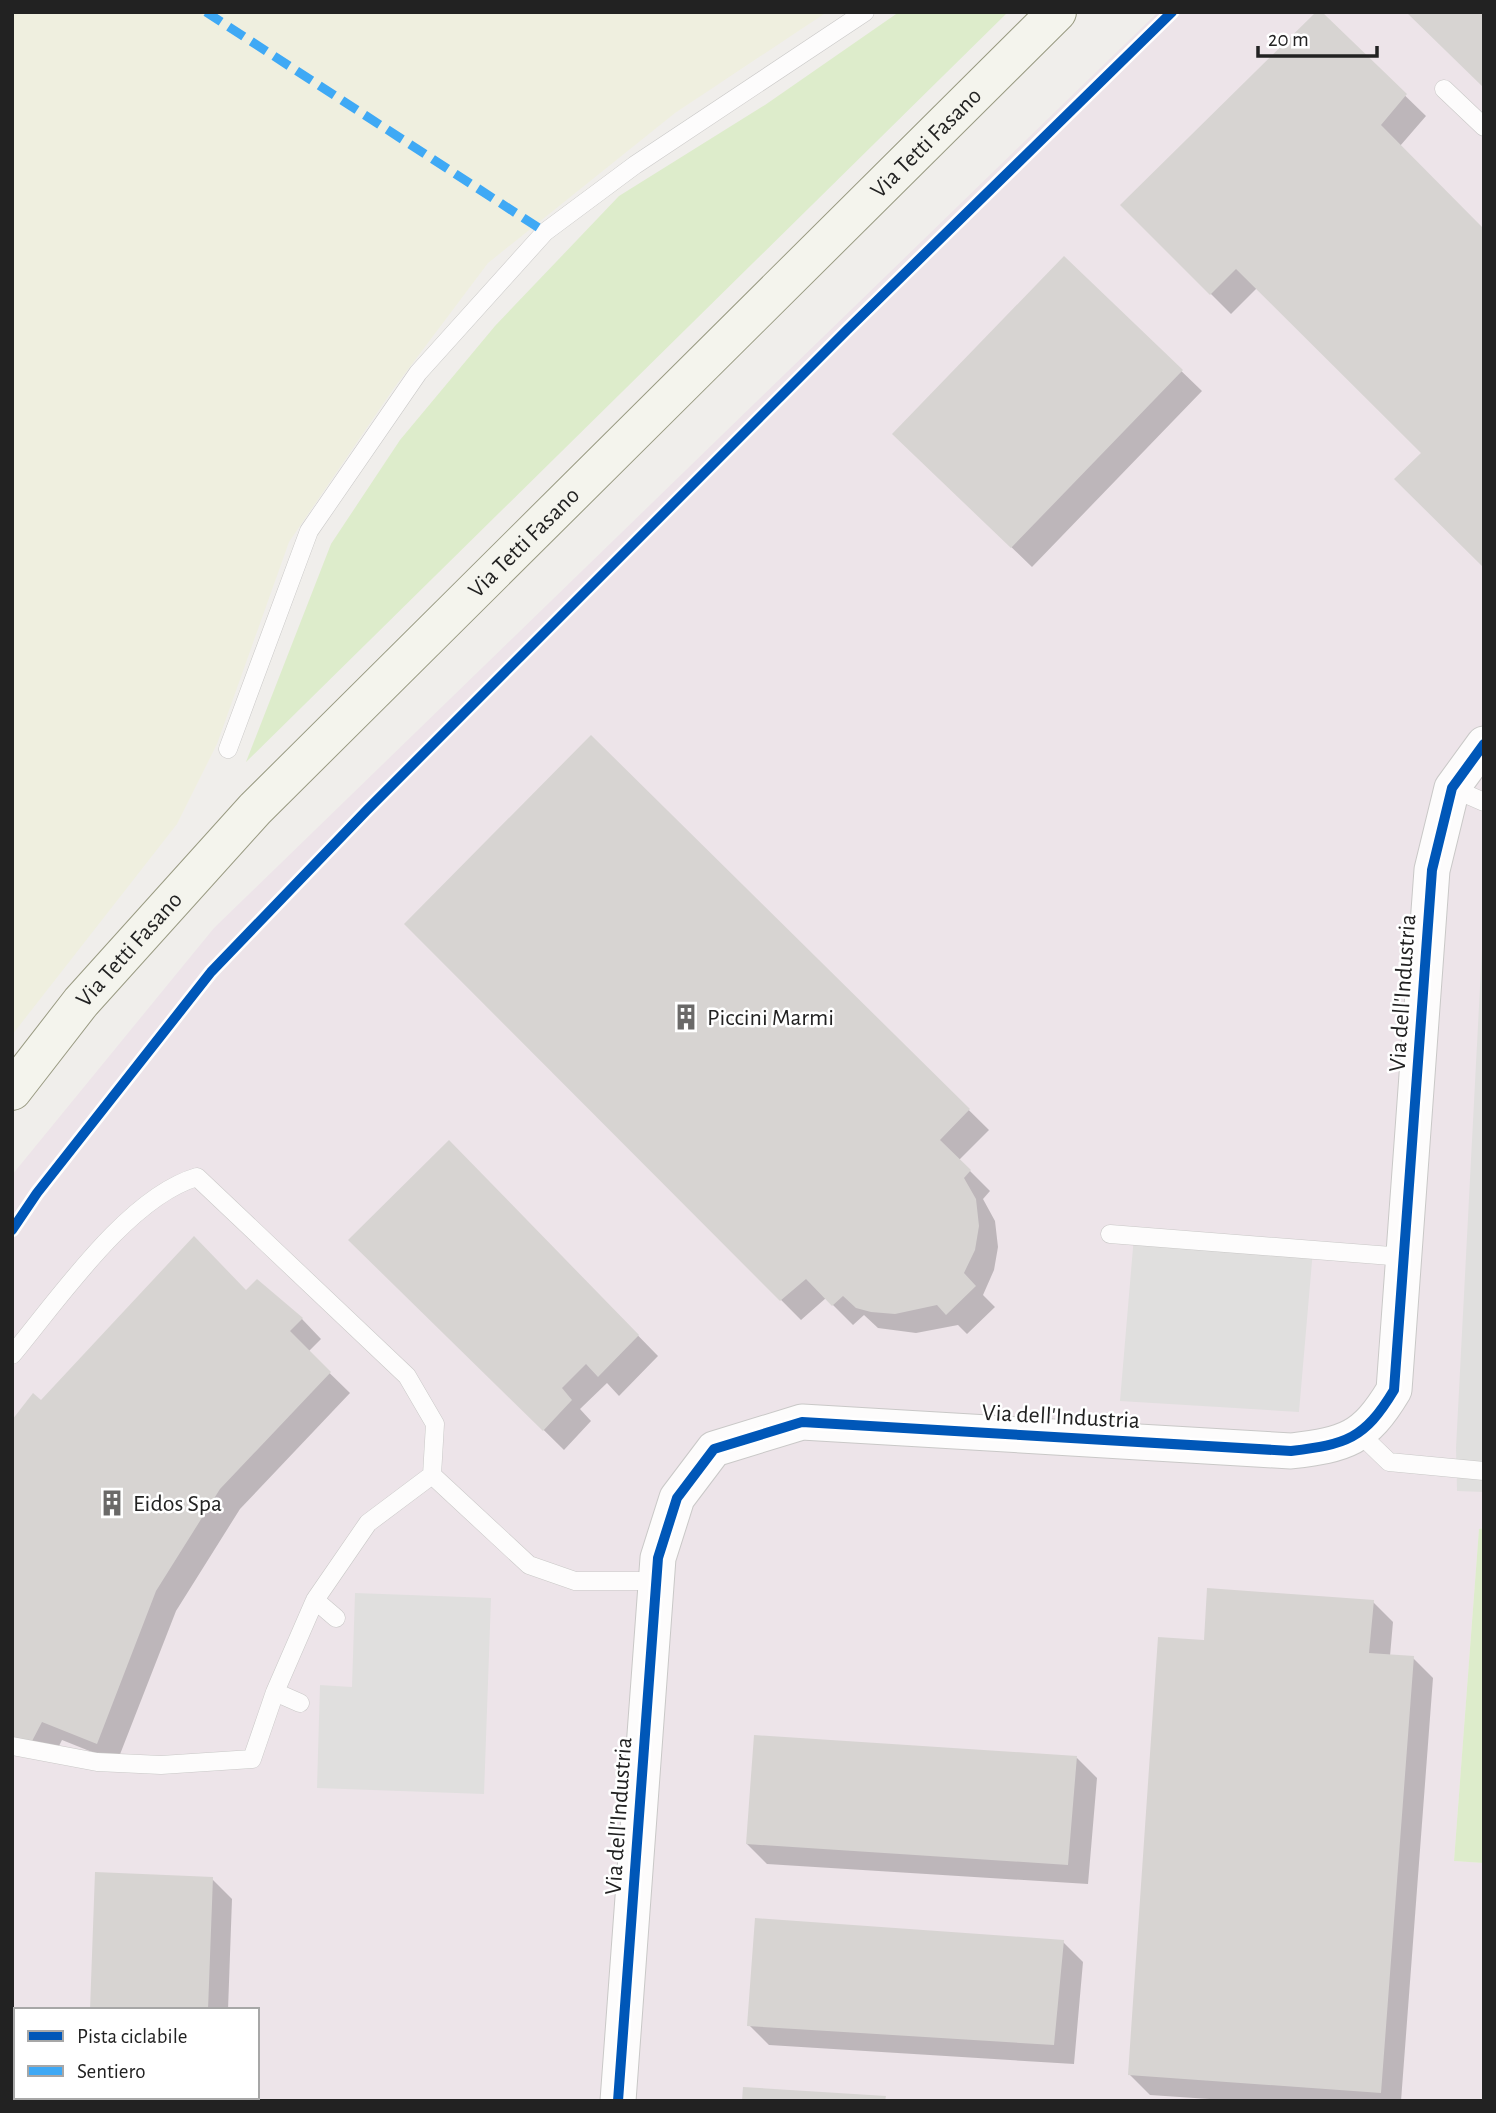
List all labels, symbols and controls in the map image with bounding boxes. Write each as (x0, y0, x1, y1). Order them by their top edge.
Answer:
scale bar (1258, 14, 1377, 58)
text: 20 m (1268, 29, 1309, 50)
street label: Via Tetti Fasano (866, 83, 986, 203)
street label: Via Tetti Fasano (464, 483, 584, 603)
street label: Via Tetti Fasano (72, 888, 187, 1012)
street label: Via dell'Industria (1386, 913, 1420, 1073)
building icon: Piccini Marmi (671, 1002, 701, 1032)
place label: Piccini Marmi (707, 1006, 834, 1030)
street label: Via dell'Industria (981, 1401, 1141, 1433)
building icon: Eidos Spa (97, 1488, 127, 1518)
place label: Eidos Spa (133, 1492, 222, 1516)
street label: Via dell'Industria (602, 1736, 636, 1896)
legend (14, 2008, 259, 2099)
text: Pista ciclabile (77, 2026, 188, 2047)
text: Sentiero (77, 2061, 146, 2082)

